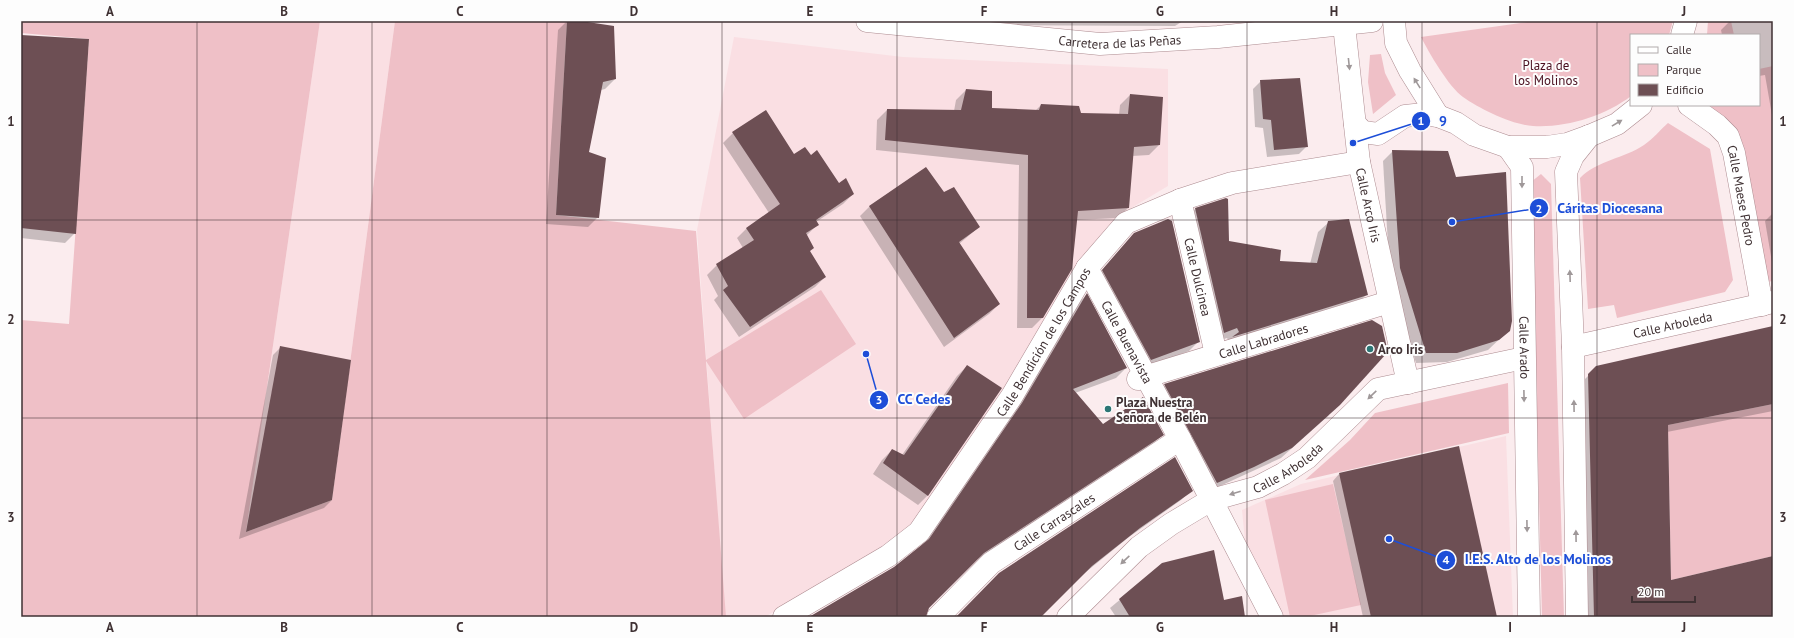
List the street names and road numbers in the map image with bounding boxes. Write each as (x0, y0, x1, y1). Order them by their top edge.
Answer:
street label: Carretera de las Peñas (1058, 31, 1182, 53)
street label: Calle Maese Pedro (1723, 143, 1759, 247)
street label: Calle Arco Iris (1352, 166, 1385, 244)
street label: Calle Dulcinea (1181, 236, 1215, 318)
street label: Calle Bendición de los Campos (992, 264, 1094, 420)
street label: Calle Buenavista (1098, 297, 1157, 386)
street label: Calle Arboleda (1631, 307, 1714, 342)
street label: Calle Arado (1516, 316, 1534, 379)
street label: Calle Labradores (1216, 319, 1310, 362)
street label: Calle Arboleda (1251, 439, 1326, 497)
street label: Calle Carrascales (1010, 489, 1098, 555)

